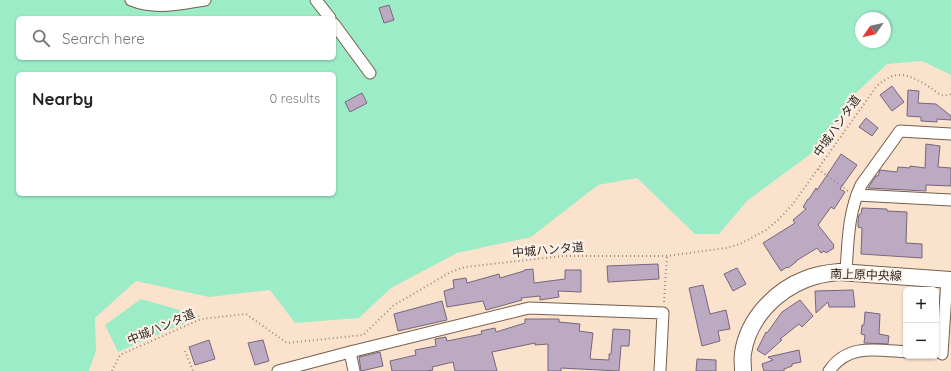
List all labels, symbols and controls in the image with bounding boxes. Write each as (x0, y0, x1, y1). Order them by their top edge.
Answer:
north arrow (855, 12, 891, 48)
search box (16, 16, 336, 60)
icon: search (30, 27, 52, 49)
text: Search here (62, 29, 145, 48)
text: Nearby (32, 88, 93, 109)
text: 0 results (269, 90, 320, 106)
street label: 中城ハンタ道 (810, 92, 863, 160)
street label: 中城ハンタ道 (511, 239, 584, 260)
street label: 南上原中央線 (830, 266, 902, 283)
map controls (903, 287, 939, 359)
button: + (903, 287, 939, 323)
street label: 中城ハンタ道 (125, 306, 197, 348)
button: − (903, 323, 939, 359)

